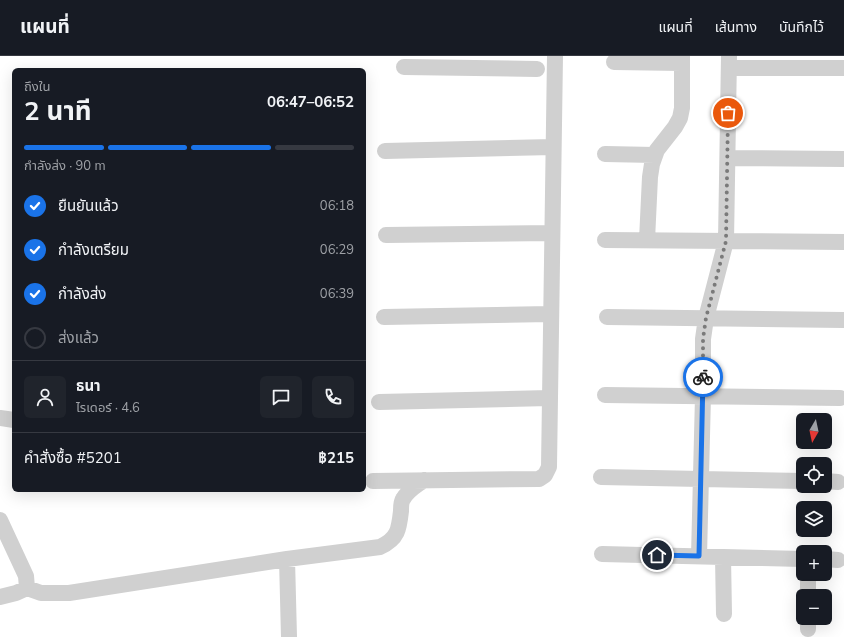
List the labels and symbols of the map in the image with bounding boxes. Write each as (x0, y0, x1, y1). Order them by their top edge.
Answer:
pin (711, 96, 745, 130)
courier (683, 357, 723, 397)
north arrow (796, 413, 832, 449)
pin (640, 538, 674, 572)

